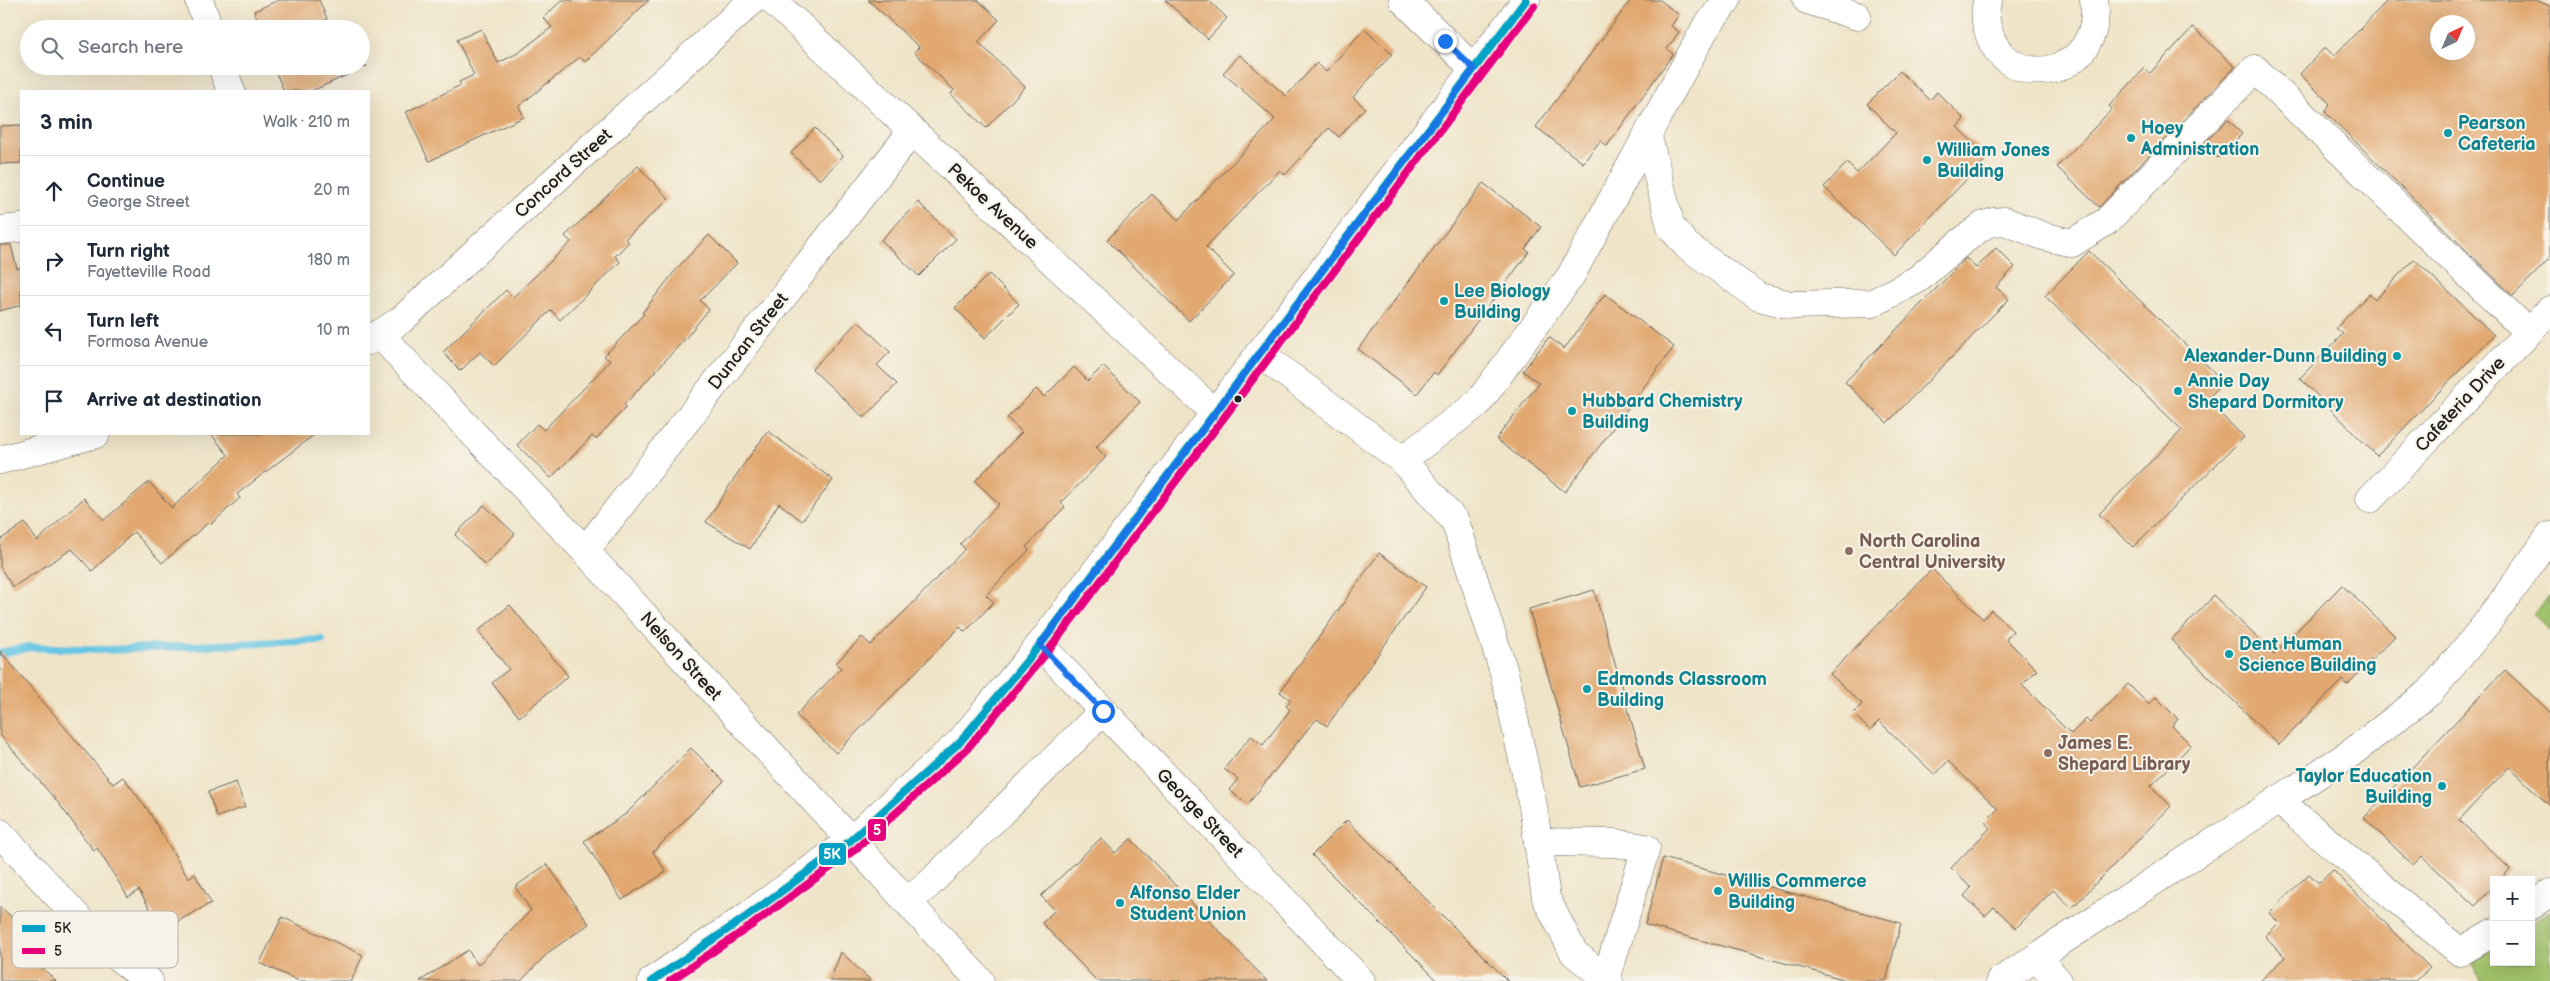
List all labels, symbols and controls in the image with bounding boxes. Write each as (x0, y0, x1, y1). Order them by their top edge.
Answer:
north arrow (2430, 15, 2475, 60)
search box (20, 20, 370, 75)
route end (1434, 30, 1457, 53)
icon: search (38, 34, 66, 62)
text: Search here (78, 36, 183, 59)
text: 3 min (40, 110, 93, 135)
text: Walk · 210 m (263, 113, 350, 132)
place label: Pearson Cafeteria (2458, 113, 2536, 155)
place label: Hoey Administration (2140, 118, 2259, 160)
street label: Concord Street (510, 124, 617, 222)
marker: Pearson Cafeteria (2442, 127, 2454, 139)
marker: Hoey Administration (2125, 132, 2137, 144)
place label: William Jones Building (1937, 140, 2050, 182)
marker: William Jones Building (1921, 154, 1933, 166)
street label: Pekoe Avenue (943, 159, 1042, 254)
text: Continue (87, 170, 165, 193)
icon: ahead (40, 177, 68, 205)
text: 20 m (314, 181, 350, 200)
text: George Street (87, 193, 190, 212)
text: Turn right (87, 240, 170, 263)
icon: right (40, 247, 68, 275)
text: 180 m (308, 251, 350, 270)
text: Fayetteville Road (87, 263, 211, 282)
place label: Lee Biology Building (1454, 281, 1551, 323)
street label: Duncan Street (704, 288, 793, 394)
marker: Lee Biology Building (1438, 295, 1450, 307)
text: Turn left (87, 310, 159, 333)
icon: left (40, 317, 68, 345)
text: 10 m (317, 321, 350, 340)
text: Formosa Avenue (87, 333, 208, 352)
place label: Alexander-Dunn Building (2183, 346, 2387, 367)
marker: Alexander-Dunn Building (2391, 350, 2403, 362)
street label: Cafeteria Drive (2411, 352, 2510, 456)
place label: Annie Day Shepard Dormitory (2187, 371, 2344, 413)
marker: Annie Day Shepard Dormitory (2172, 385, 2184, 397)
icon: arrive (40, 387, 68, 415)
text: Arrive at destination (87, 389, 262, 412)
place label: Hubbard Chemistry Building (1582, 391, 1743, 433)
unlabelled marker (1233, 394, 1243, 404)
marker: Hubbard Chemistry Building (1566, 405, 1578, 417)
place label: North Carolina Central University (1859, 531, 2006, 573)
marker: North Carolina Central University (1843, 545, 1855, 557)
street label: Nelson Street (636, 608, 726, 705)
place label: Dent Human Science Building (2239, 634, 2377, 676)
marker: Dent Human Science Building (2223, 648, 2235, 660)
place label: Edmonds Classroom Building (1597, 669, 1767, 711)
marker: Edmonds Classroom Building (1581, 683, 1593, 695)
route start (1092, 700, 1115, 723)
place label: James E. Shepard Library (2058, 733, 2191, 775)
marker: James E. Shepard Library (2042, 747, 2054, 759)
street label: George Street (1152, 764, 1248, 863)
place label: Taylor Education Building (2295, 766, 2432, 808)
marker: Taylor Education Building (2436, 780, 2448, 792)
line badge: 5 (867, 818, 887, 842)
text: 5 (873, 822, 881, 839)
line badge: 5K (818, 842, 847, 866)
text: 5K (823, 846, 841, 863)
place label: Willis Commerce Building (1728, 871, 1867, 913)
map controls (2490, 876, 2535, 966)
button: + (2490, 876, 2535, 921)
place label: Alfonso Elder Student Union (1129, 883, 1246, 925)
marker: Willis Commerce Building (1712, 885, 1724, 897)
marker: Alfonso Elder Student Union (1114, 897, 1126, 909)
legend (12, 911, 178, 968)
text: 5K (54, 920, 72, 937)
button: − (2490, 921, 2535, 966)
text: 5 (54, 943, 62, 960)

